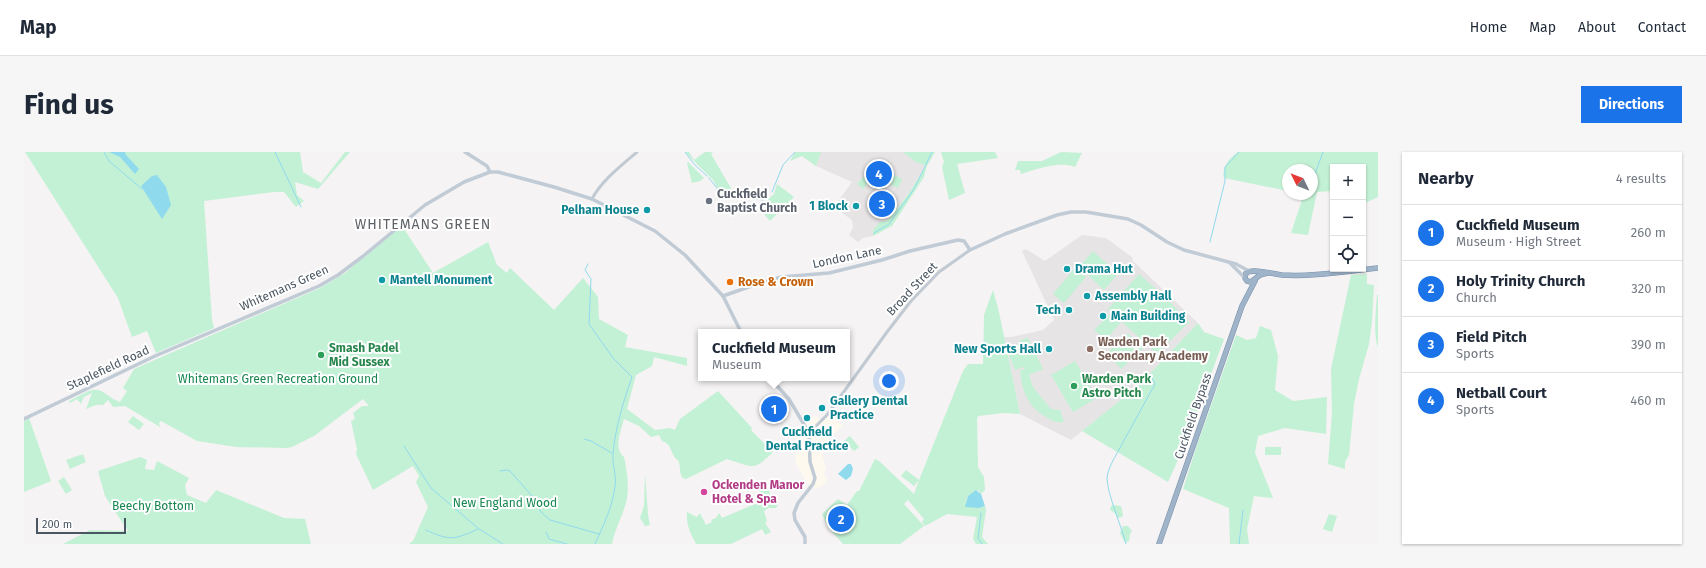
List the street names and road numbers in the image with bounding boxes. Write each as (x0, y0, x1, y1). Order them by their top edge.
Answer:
street label: London Lane (811, 243, 883, 271)
street label: Broad Street (884, 259, 941, 319)
street label: Whitemans Green (237, 262, 331, 314)
street label: Staplefield Road (65, 343, 151, 393)
street label: Cuckfield Bypass (1172, 371, 1214, 461)

